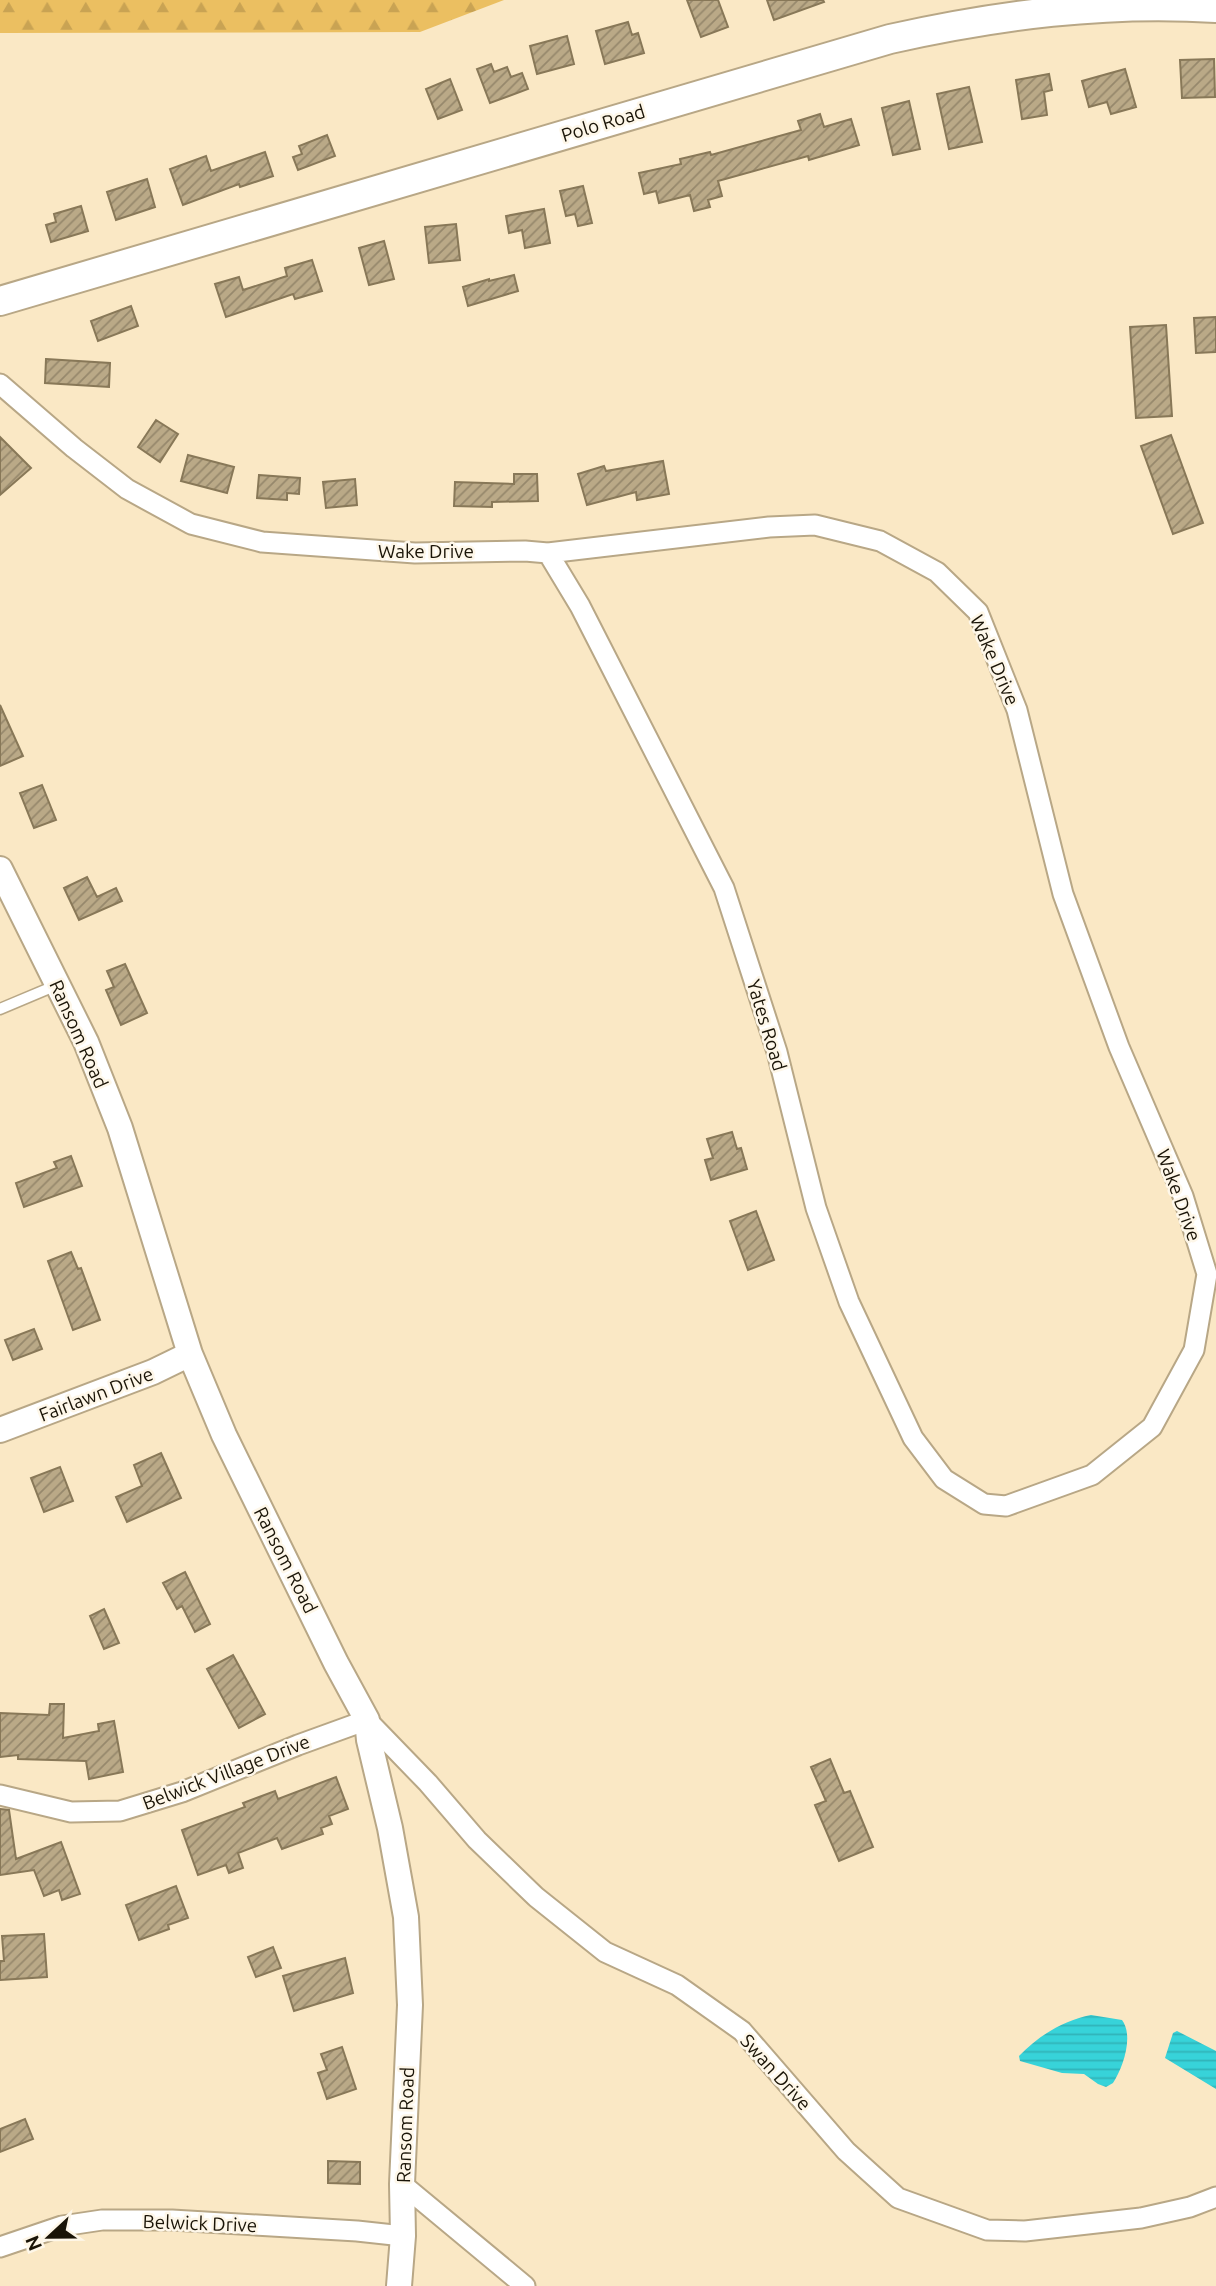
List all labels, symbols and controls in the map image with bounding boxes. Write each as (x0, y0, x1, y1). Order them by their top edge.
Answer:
street label: Polo Road (558, 100, 648, 146)
street label: Wake Drive (378, 540, 474, 562)
street label: Wake Drive (966, 612, 1024, 708)
street label: Ransom Road (45, 976, 113, 1092)
street label: Yates Road (743, 977, 791, 1073)
street label: Wake Drive (1152, 1146, 1206, 1244)
street label: Fairlawn Drive (36, 1362, 156, 1426)
street label: Ransom Road (250, 1503, 322, 1617)
street label: Belwick Village Drive (139, 1730, 313, 1814)
street label: Swan Drive (736, 2030, 816, 2114)
street label: Ransom Road (392, 2066, 418, 2184)
north arrow (14, 2202, 84, 2272)
street label: Belwick Drive (142, 2210, 258, 2236)
text: N (20, 2233, 46, 2254)

